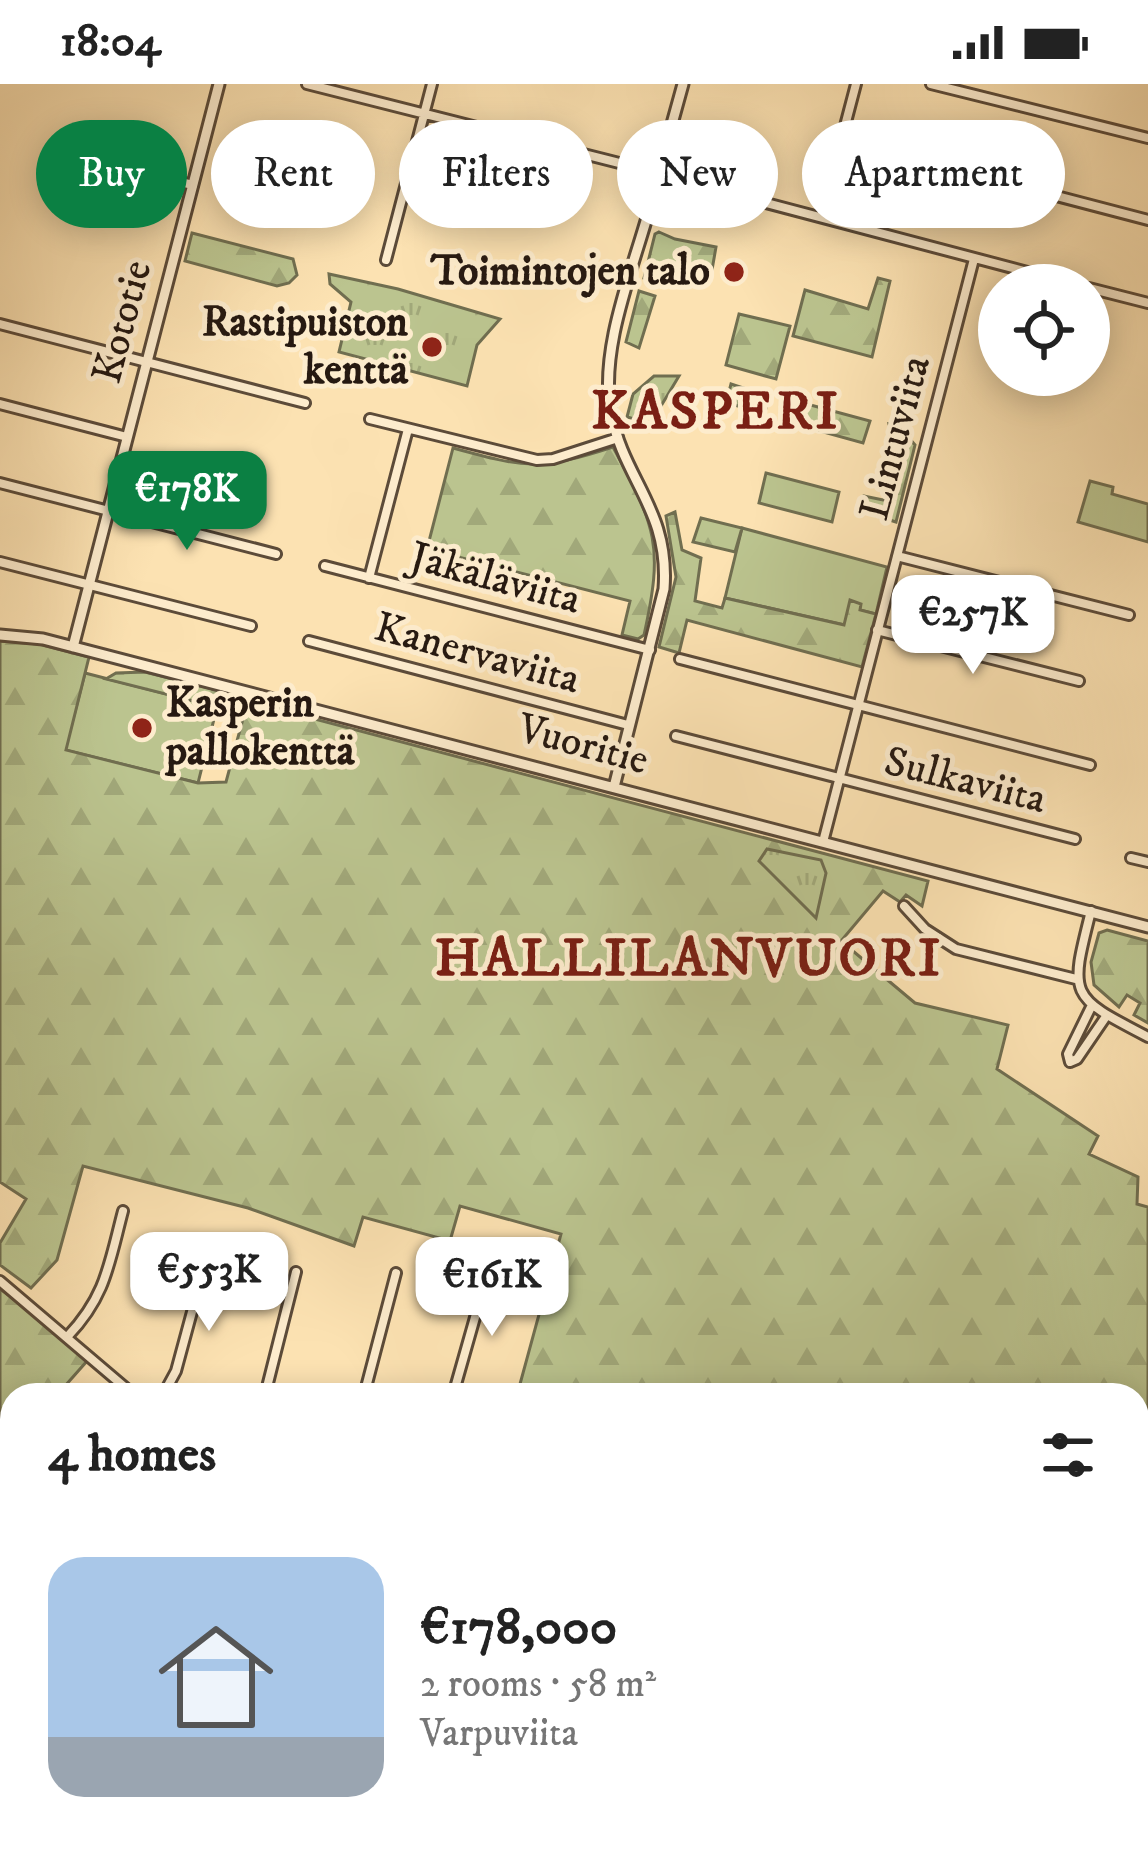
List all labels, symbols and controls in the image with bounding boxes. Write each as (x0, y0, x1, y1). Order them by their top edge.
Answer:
text: 18:04 (60, 14, 161, 70)
chip: Buy (36, 120, 187, 228)
chip: Rent (211, 120, 375, 228)
chip: Filters (399, 120, 593, 228)
chip: New (617, 120, 778, 228)
chip: Apartment (802, 120, 1065, 228)
place label: Toimintojen talo (430, 246, 710, 298)
street label: Kototie (82, 255, 164, 389)
marker: Toimintojen talo (721, 259, 747, 285)
map controls (978, 264, 1110, 396)
button: locate (978, 264, 1110, 396)
place label: Rastipuiston kenttä (202, 297, 409, 397)
marker: Rastipuiston kenttä (419, 334, 445, 360)
street label: Lintuviita (849, 350, 943, 526)
district label: KASPERI (591, 379, 841, 446)
pin: €178K (103, 451, 271, 553)
text: €178K (135, 465, 239, 514)
street label: Jäkäläviita (400, 530, 586, 627)
pin: €257K (889, 575, 1057, 677)
text: €257K (918, 589, 1028, 638)
street label: Kanervaviita (369, 602, 585, 706)
place label: Kasperin pallokenttä (164, 678, 356, 778)
street label: Vuoritie (511, 702, 654, 787)
marker: Kasperin pallokenttä (129, 715, 155, 741)
street label: Sulkaviita (879, 736, 1051, 826)
district label: HALLILANVUORI (435, 926, 943, 993)
pin: €553K (125, 1232, 293, 1334)
pin: €161K (408, 1237, 576, 1339)
text: €553K (157, 1246, 261, 1295)
text: €161K (443, 1251, 541, 1300)
icon: filters (1035, 1422, 1101, 1488)
text: 4 homes (48, 1423, 216, 1487)
text: €178,000 (420, 1596, 617, 1660)
icon: home (144, 1605, 288, 1749)
text: 2 rooms · 58 m² (420, 1660, 656, 1709)
text: Varpuviita (420, 1709, 578, 1758)

